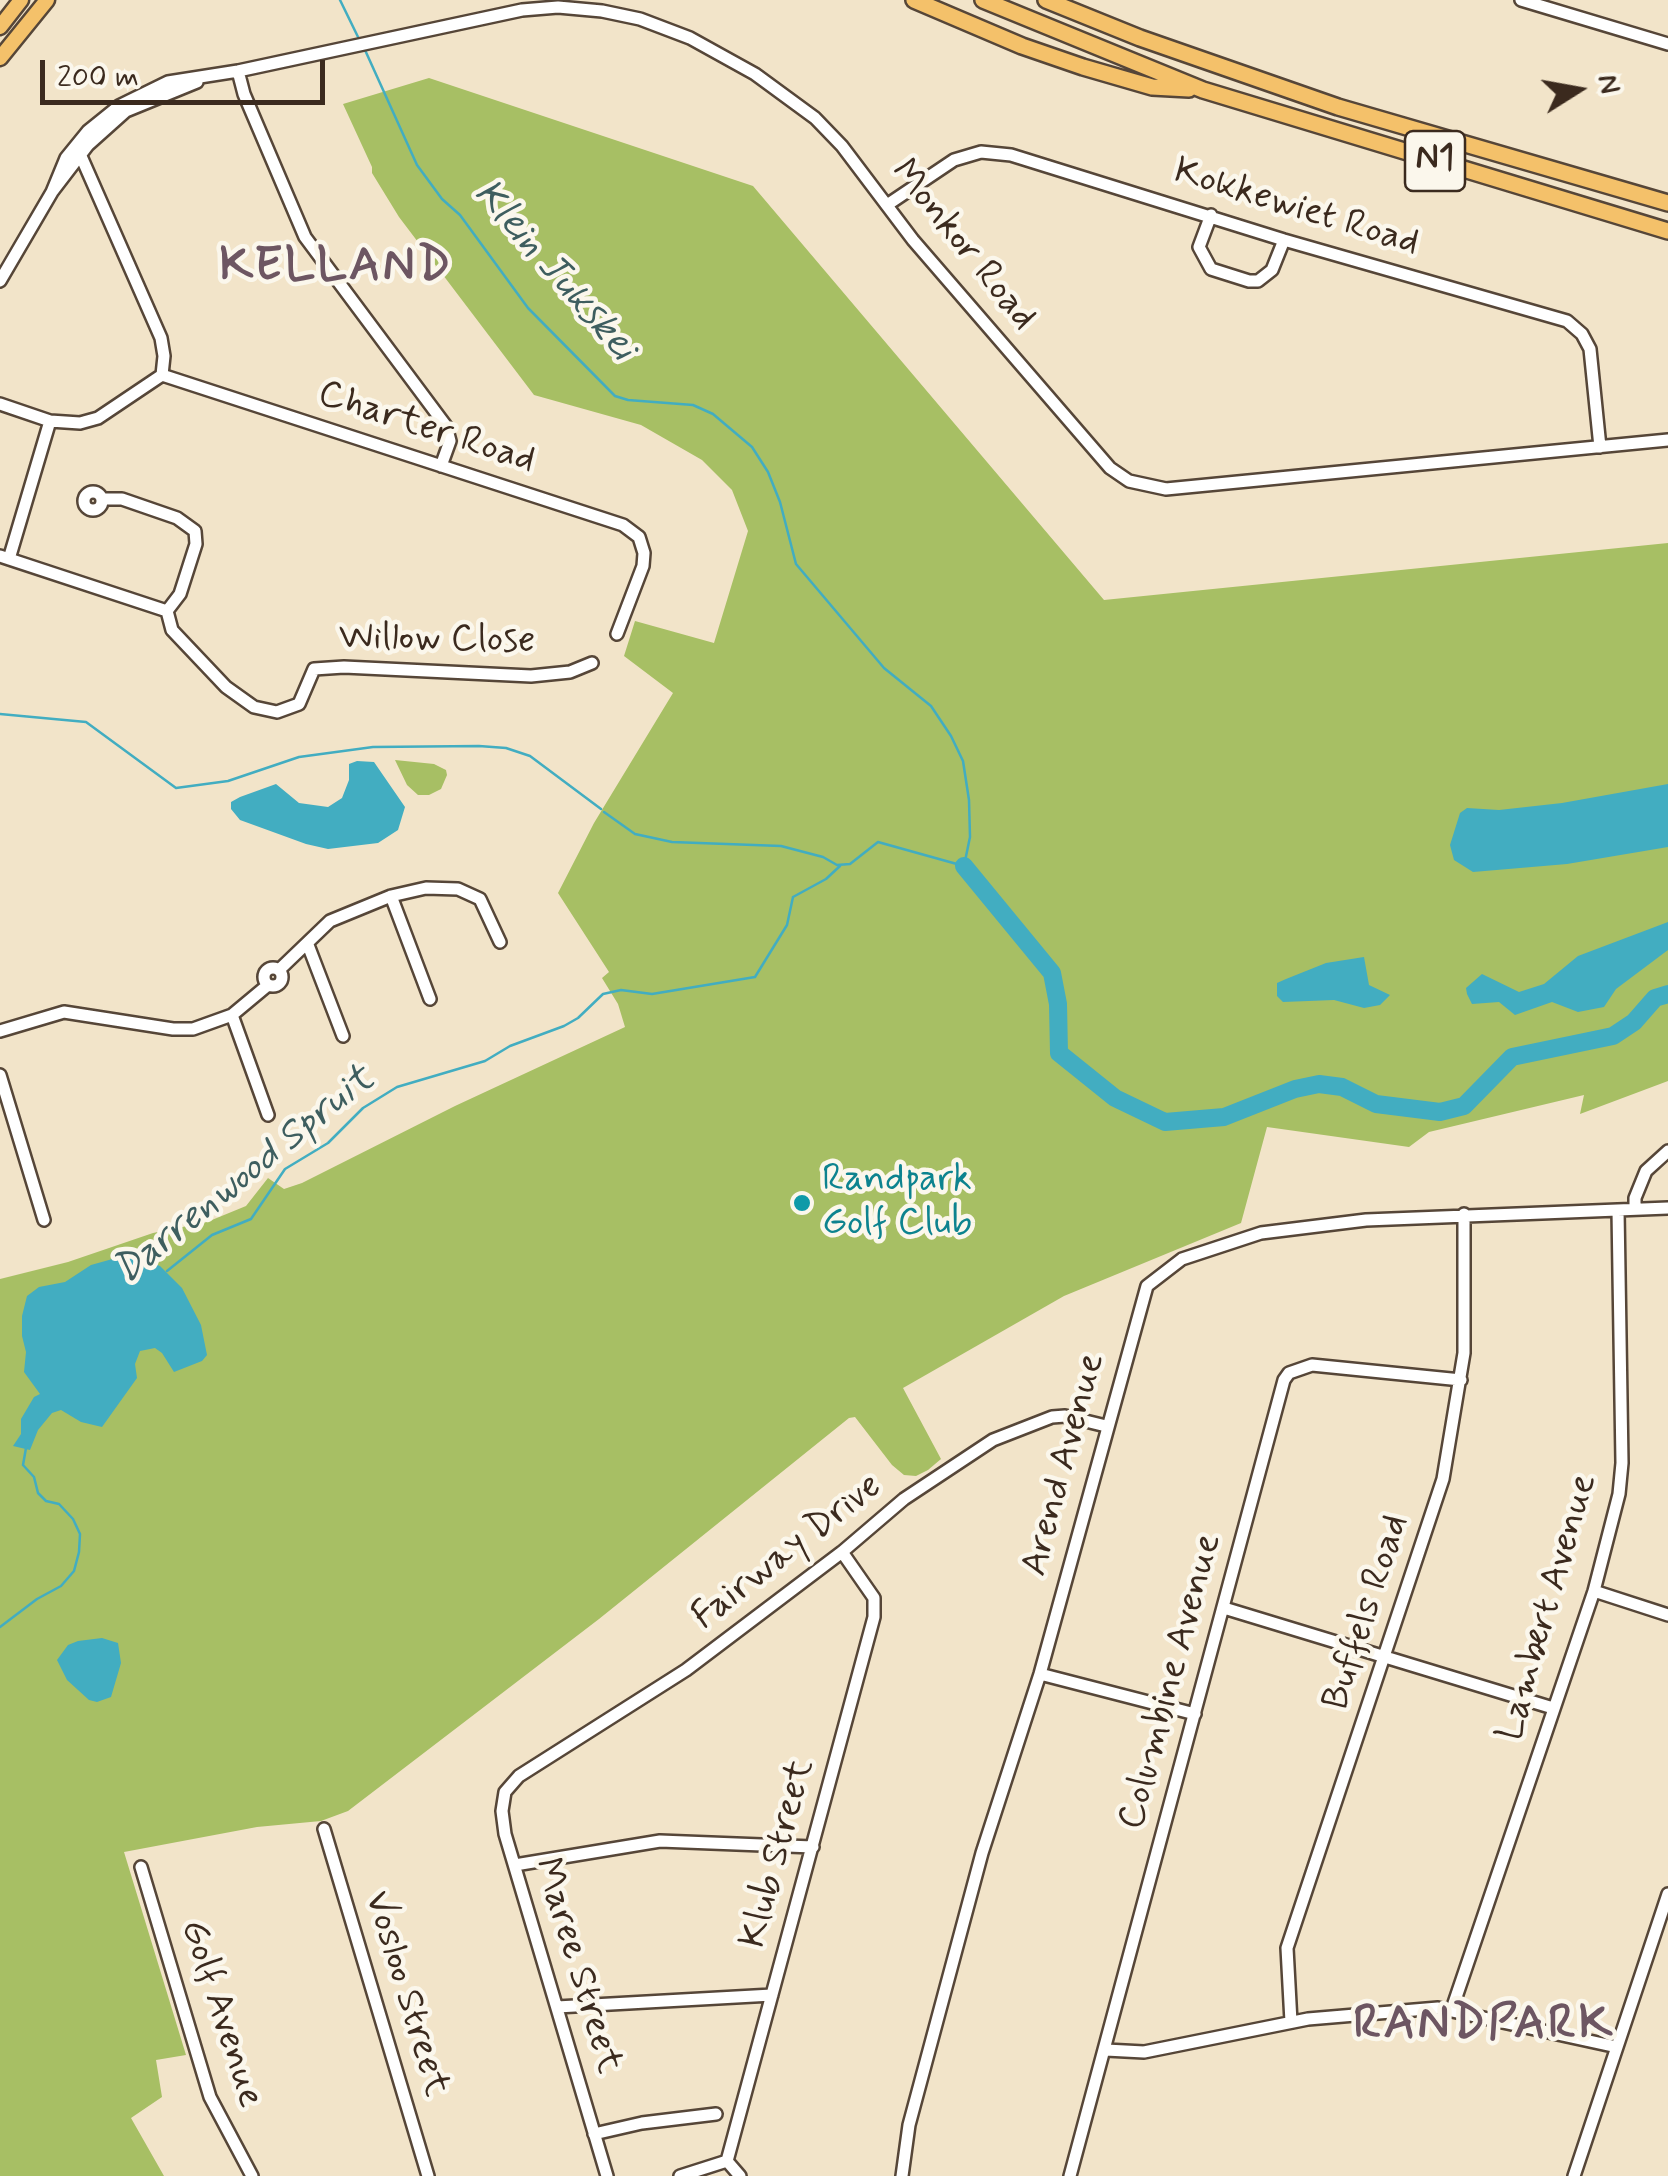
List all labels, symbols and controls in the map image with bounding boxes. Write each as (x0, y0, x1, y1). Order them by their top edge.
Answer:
scale bar (45, 40, 330, 102)
north arrow (1528, 40, 1628, 140)
text: 200 m (57, 58, 139, 97)
text: N (1588, 71, 1628, 97)
road number: N1 (1405, 131, 1465, 191)
street label: Kokkewiet Road (1168, 150, 1424, 268)
street label: Monkor Road (879, 151, 1045, 341)
water label: Klein Jukskei (461, 172, 645, 372)
district label: KELLAND (223, 240, 449, 298)
street label: Charter Road (312, 372, 540, 486)
street label: Willow Close (338, 616, 536, 666)
water label: Darrenwood Spruit (105, 1057, 385, 1297)
place label: Randpark Golf Club (822, 1158, 972, 1248)
marker: Randpark Golf Club (791, 1192, 813, 1214)
street label: Arend Avenue (1013, 1349, 1117, 1581)
street label: Fairway Drive (684, 1465, 892, 1641)
street label: Lambert Avenue (1489, 1469, 1609, 1747)
street label: Buffels Road (1315, 1510, 1421, 1716)
street label: Columbine Avenue (1111, 1529, 1233, 1835)
street label: Klub Street (732, 1755, 826, 1953)
street label: Maree Street (522, 1853, 630, 2079)
street label: Vosloo Street (352, 1886, 458, 2102)
street label: Golf Avenue (168, 1914, 272, 2114)
district label: RANDPARK (1356, 1998, 1612, 2056)

